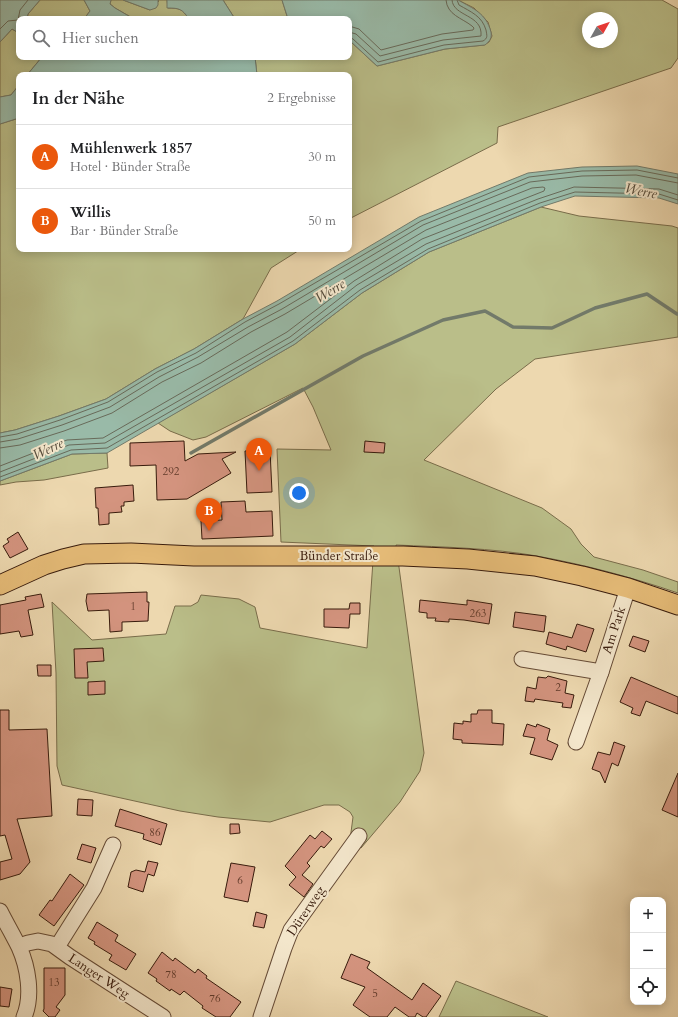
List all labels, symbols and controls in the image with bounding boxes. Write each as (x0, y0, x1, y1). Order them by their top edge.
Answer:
north arrow (582, 12, 618, 48)
search box (16, 16, 352, 60)
icon: search (30, 27, 52, 49)
text: Hier suchen (62, 28, 139, 48)
text: In der Nähe (32, 87, 125, 110)
text: 2 Ergebnisse (267, 89, 336, 107)
text: Mühlenwerk 1857 (70, 138, 192, 158)
text: A (40, 148, 50, 166)
text: 30 m (308, 148, 336, 166)
text: Hotel · Bünder Straße (70, 158, 191, 176)
water label: Werre (623, 179, 659, 204)
text: Willis (70, 202, 111, 222)
text: B (40, 212, 50, 230)
text: 50 m (308, 212, 336, 230)
text: Bar · Bünder Straße (70, 222, 179, 240)
water label: Werre (311, 274, 349, 308)
water label: Werre (29, 433, 67, 464)
pin: A (246, 438, 272, 471)
house number: 292 (163, 464, 180, 479)
your location (289, 483, 309, 503)
pin: B (196, 498, 222, 531)
street label: Bünder Straße (299, 547, 379, 565)
house number: 1 (130, 599, 136, 614)
street label: Am Park (598, 604, 630, 656)
house number: 263 (470, 606, 487, 621)
house number: 2 (555, 680, 561, 695)
house number: 86 (149, 825, 161, 840)
house number: 6 (237, 873, 243, 888)
street label: Dürerweg (283, 882, 330, 940)
map controls (630, 897, 666, 1005)
button: + (630, 897, 666, 933)
button: − (630, 933, 666, 969)
street label: Langer Weg (65, 949, 134, 1003)
house number: 78 (165, 967, 177, 982)
button: locate (630, 969, 666, 1005)
house number: 13 (48, 975, 60, 990)
house number: 5 (372, 986, 378, 1001)
house number: 76 (209, 991, 221, 1006)

